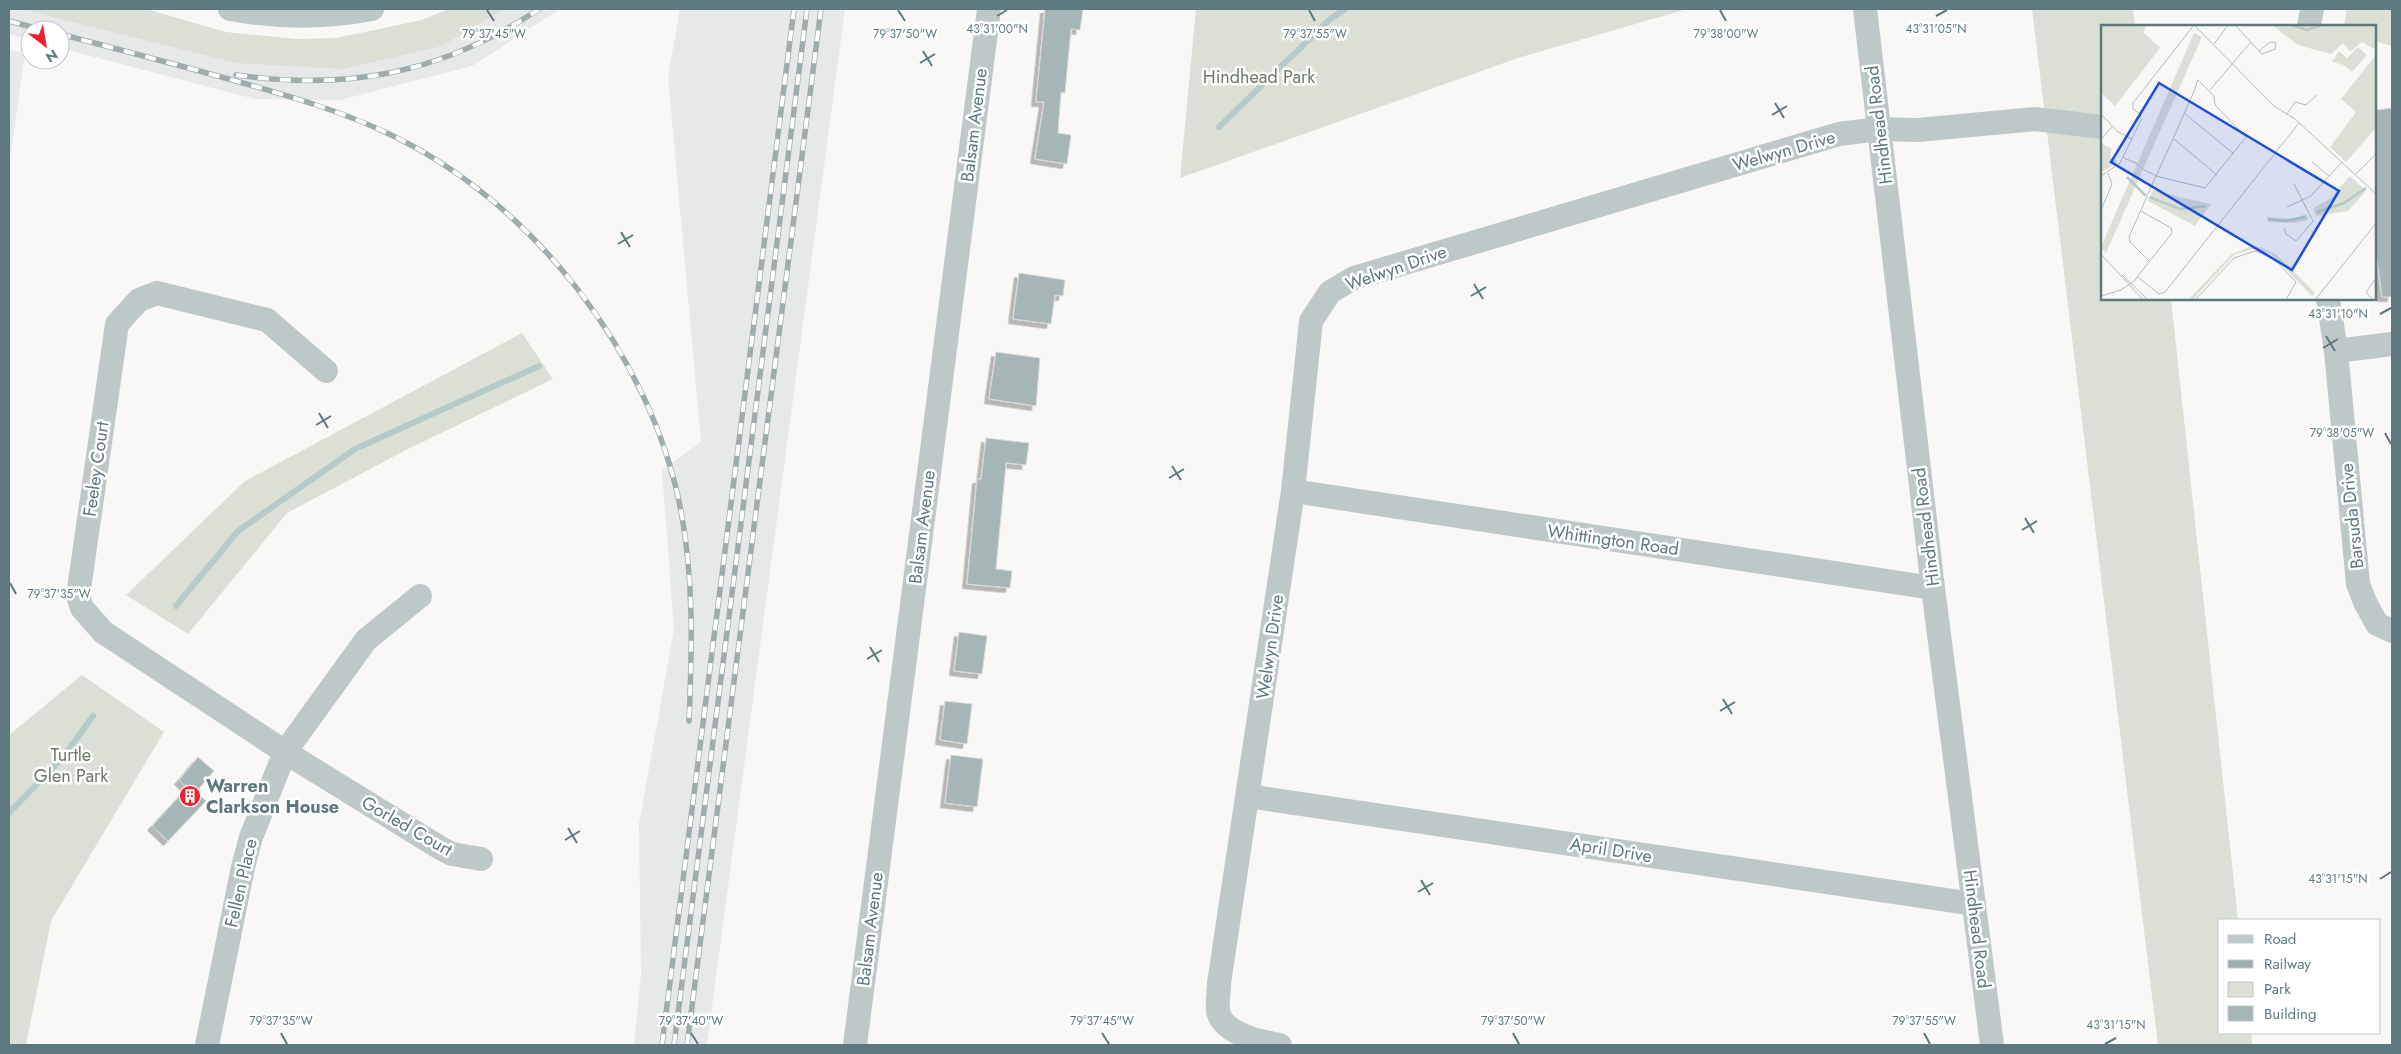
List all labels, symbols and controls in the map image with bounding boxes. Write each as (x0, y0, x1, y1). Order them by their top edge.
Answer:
north arrow (20, 20, 70, 70)
text: 43°31'00"N (966, 20, 1028, 38)
text: 43°31'05"N (1905, 20, 1967, 38)
text: 79°37'45"W (462, 25, 526, 43)
text: 79°37'50"W (873, 25, 937, 43)
text: 79°37'55"W (1283, 25, 1347, 43)
text: 79°38'00"W (1694, 25, 1759, 43)
inset map (2101, 25, 2376, 300)
text: N (42, 45, 62, 68)
park label: Hindhead Park (1203, 64, 1315, 90)
street label: Hindhead Road (1859, 64, 1899, 186)
street label: Balsam Avenue (954, 67, 994, 183)
street label: Welwyn Drive (1730, 124, 1838, 178)
street label: Welwyn Drive (1342, 239, 1450, 297)
text: 43°31'10"N (2308, 305, 2368, 323)
street label: Feeley Court (76, 419, 116, 518)
text: 79°38'05"W (2310, 424, 2374, 442)
street label: Barsuda Drive (2334, 462, 2370, 570)
street label: Hindhead Road (1906, 466, 1946, 588)
street label: Balsam Avenue (902, 469, 942, 585)
street label: Whittington Road (1545, 518, 1681, 562)
text: 79°37'35"W (27, 585, 91, 603)
street label: Welwyn Drive (1250, 593, 1290, 701)
park label: Turtle Glen Park (34, 742, 108, 789)
place label: Warren Clarkson House (206, 773, 339, 820)
building icon: Warren Clarkson House (178, 784, 202, 808)
street label: Gorled Court (357, 789, 458, 863)
street label: April Drive (1568, 831, 1654, 869)
street label: Fellen Place (218, 836, 264, 930)
street label: Hindhead Road (1957, 868, 1997, 990)
text: 43°31'15"N (2308, 870, 2368, 888)
street label: Balsam Avenue (850, 871, 890, 987)
legend (2218, 919, 2381, 1034)
text: Road (2264, 928, 2296, 950)
text: Railway (2264, 953, 2311, 975)
text: Park (2264, 978, 2291, 1000)
text: Building (2264, 1003, 2316, 1025)
text: 79°37'35"W (249, 1012, 313, 1030)
text: 79°37'40"W (659, 1012, 723, 1030)
text: 79°37'45"W (1070, 1012, 1134, 1030)
text: 79°37'50"W (1481, 1012, 1545, 1030)
text: 79°37'55"W (1892, 1012, 1956, 1030)
text: 43°31'15"N (2086, 1016, 2146, 1034)

